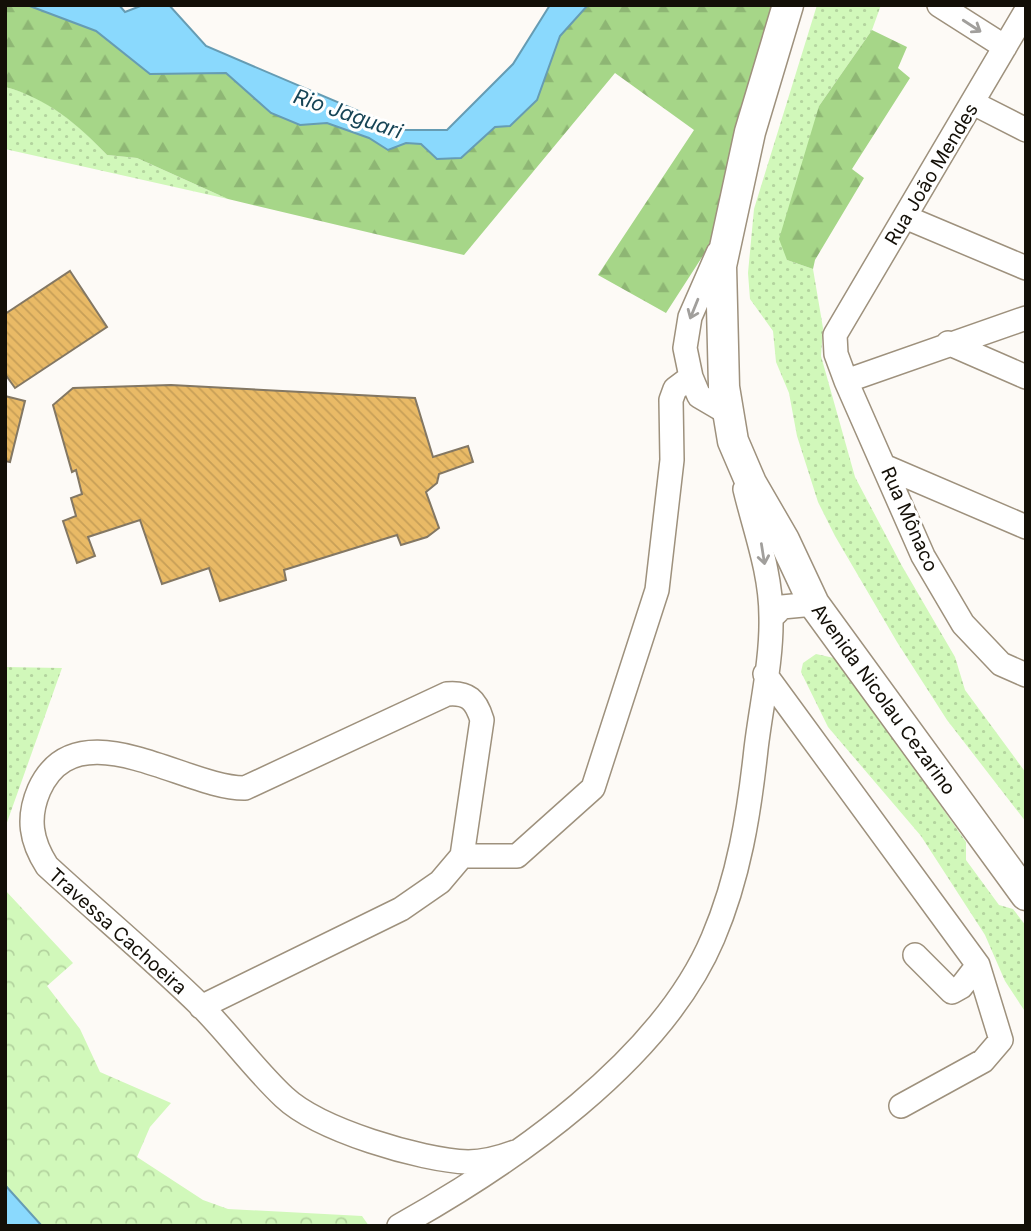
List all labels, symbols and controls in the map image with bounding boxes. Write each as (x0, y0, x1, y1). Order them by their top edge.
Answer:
one-way arrow (961, 20, 981, 34)
water label: Rio Jaguari (290, 83, 407, 144)
street label: Rua João Mendes (880, 99, 983, 249)
one-way arrow (686, 298, 699, 319)
street label: Rua Mônaco (876, 463, 943, 575)
one-way arrow (757, 542, 770, 565)
street label: Avenida Nicolau Cezarino (807, 599, 961, 799)
street label: Travessa Cachoeira (44, 863, 191, 999)

